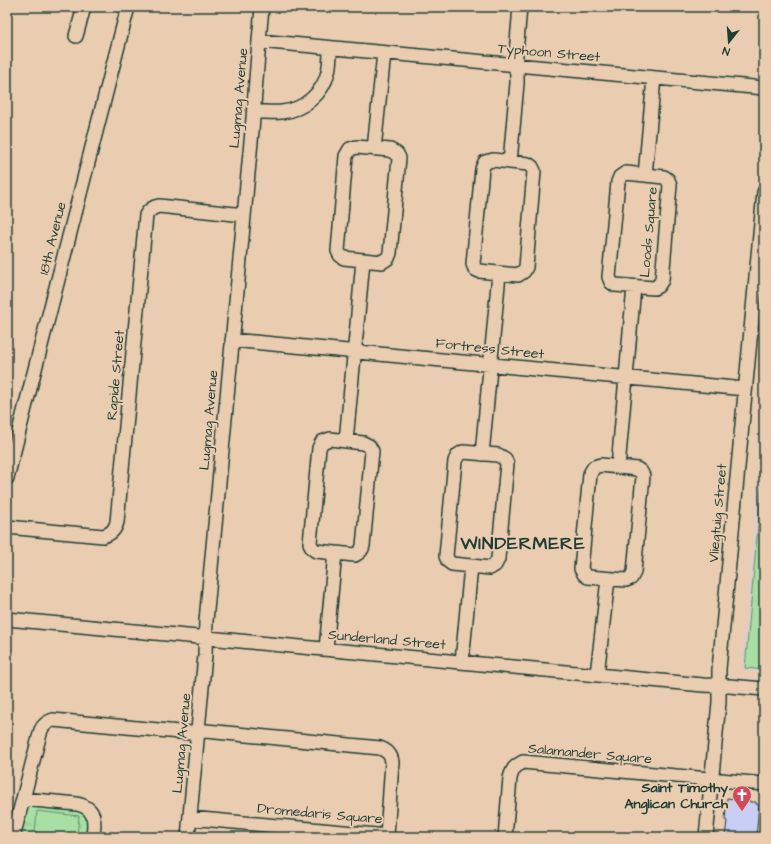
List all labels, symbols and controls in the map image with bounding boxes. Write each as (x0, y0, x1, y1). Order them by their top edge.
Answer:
north arrow (709, 22, 749, 62)
street label: Typhoon Street (497, 39, 601, 67)
text: N (721, 43, 732, 59)
street label: Lugmag Avenue (225, 47, 253, 149)
street label: Loods Square (635, 185, 663, 278)
street label: 18th Avenue (34, 199, 72, 277)
street label: Rapide Street (102, 329, 130, 421)
street label: Fortress Street (435, 333, 546, 365)
street label: Lugmag Avenue (195, 369, 223, 471)
street label: Vliegtuig Street (704, 463, 732, 563)
district label: WINDERMERE (459, 531, 586, 556)
street label: Sunderland Street (327, 625, 447, 655)
street label: Lugmag Avenue (168, 692, 196, 794)
street label: Salamander Square (527, 739, 653, 769)
place label: Saint Timothy Anglican Church (624, 778, 729, 815)
church icon: Saint Timothy Anglican Church (731, 784, 753, 812)
street label: Dromedaris Square (256, 799, 384, 829)

